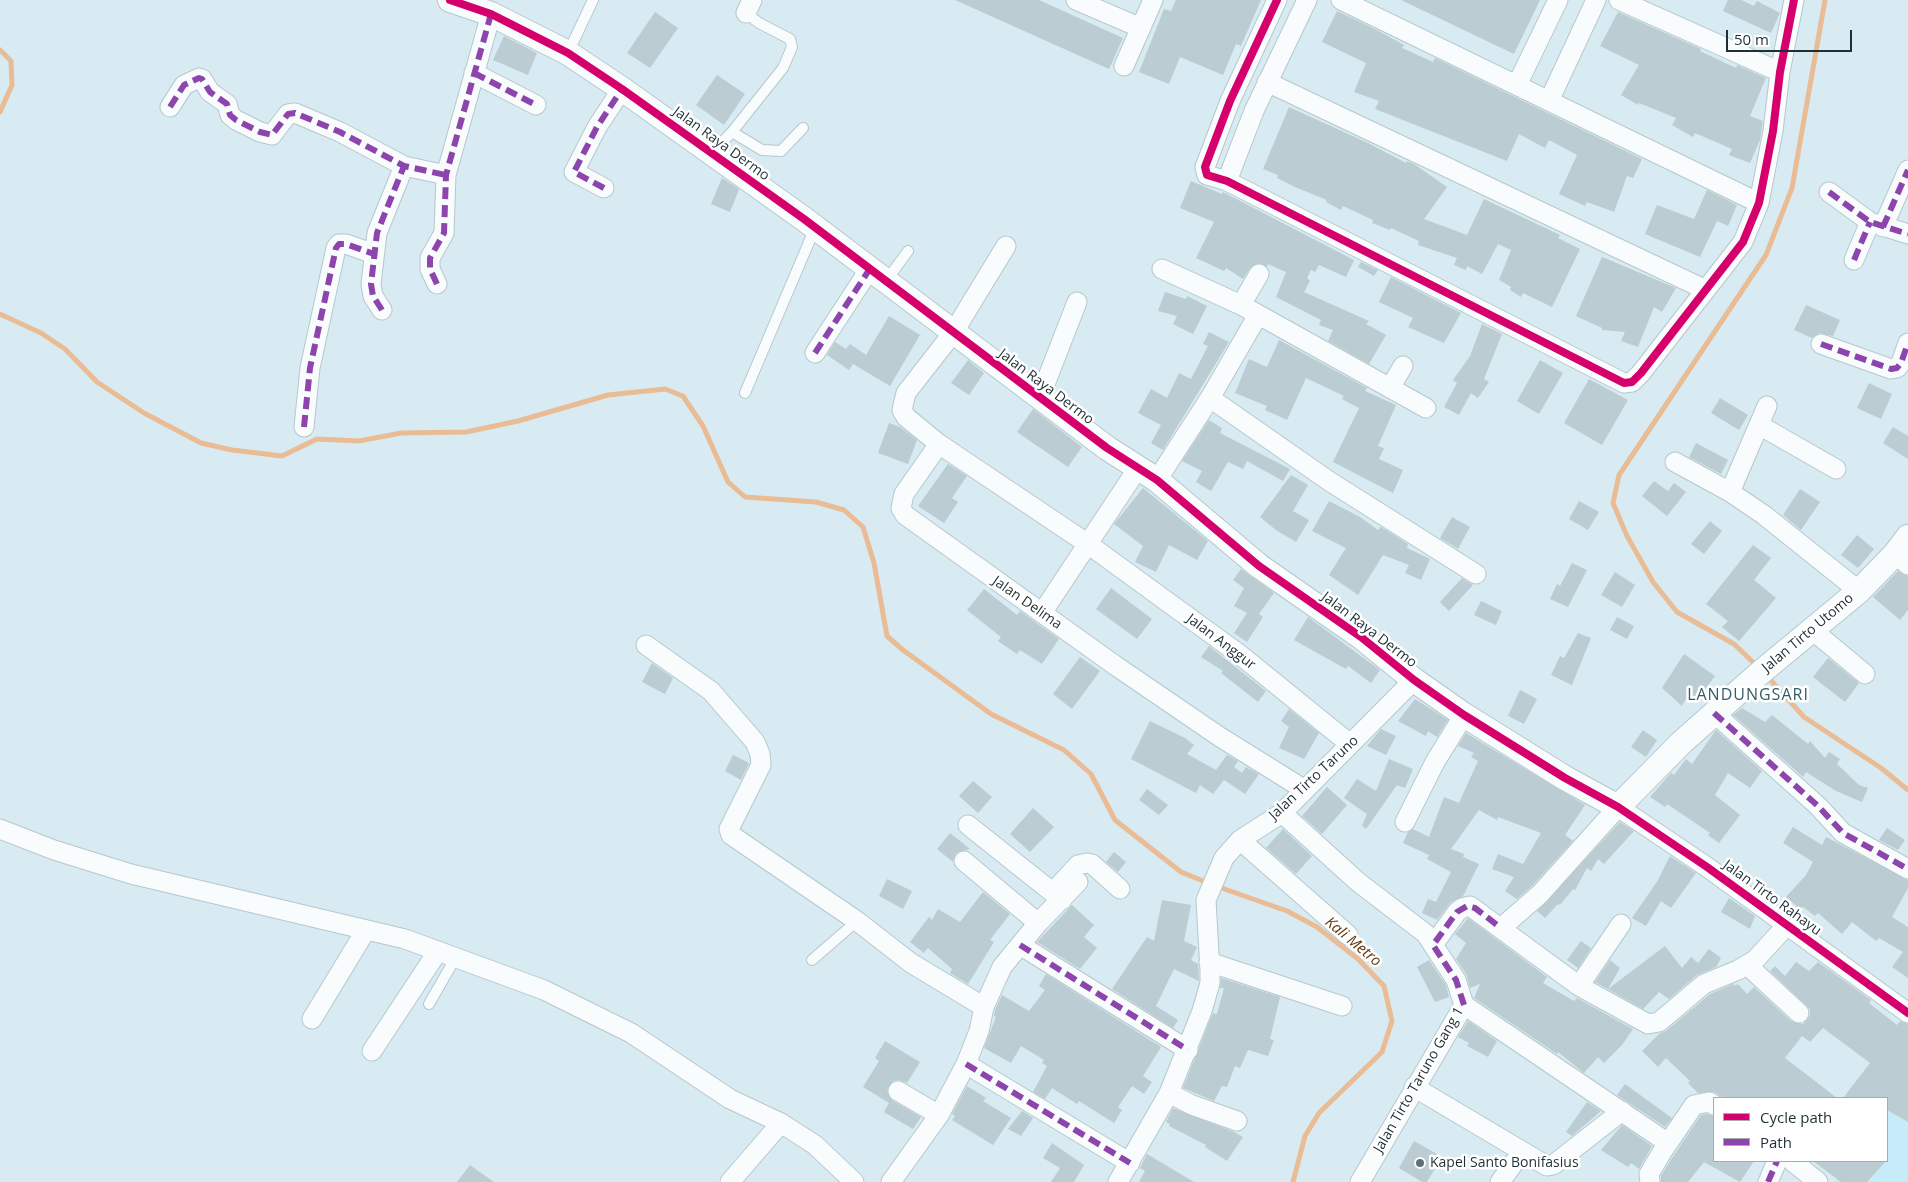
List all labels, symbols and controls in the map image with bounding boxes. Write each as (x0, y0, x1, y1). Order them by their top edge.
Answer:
scale bar (1728, 20, 1854, 52)
text: 50 m (1734, 29, 1769, 49)
street label: Jalan Raya Dermo (670, 103, 772, 185)
street label: Jalan Raya Dermo (995, 346, 1097, 428)
street label: Jalan Delima (989, 573, 1065, 633)
street label: Jalan Raya Dermo (1318, 589, 1420, 671)
street label: Jalan Tirto Utomo (1759, 590, 1857, 676)
street label: Jalan Anggur (1183, 611, 1259, 673)
district label: LANDUNGSARI (1686, 685, 1810, 705)
street label: Jalan Tirto Taruno (1266, 732, 1362, 824)
street label: Jalan Tirto Rahayu (1720, 857, 1824, 939)
water label: Kali Metro (1321, 913, 1385, 971)
street label: Jalan Tirto Taruno Gang 1 (1370, 1004, 1468, 1156)
legend (1713, 1097, 1888, 1162)
text: Cycle path (1760, 1107, 1832, 1127)
text: Path (1760, 1132, 1792, 1152)
place label: Kapel Santo Bonifasius (1430, 1155, 1579, 1171)
marker: Kapel Santo Bonifasius (1414, 1157, 1426, 1169)

